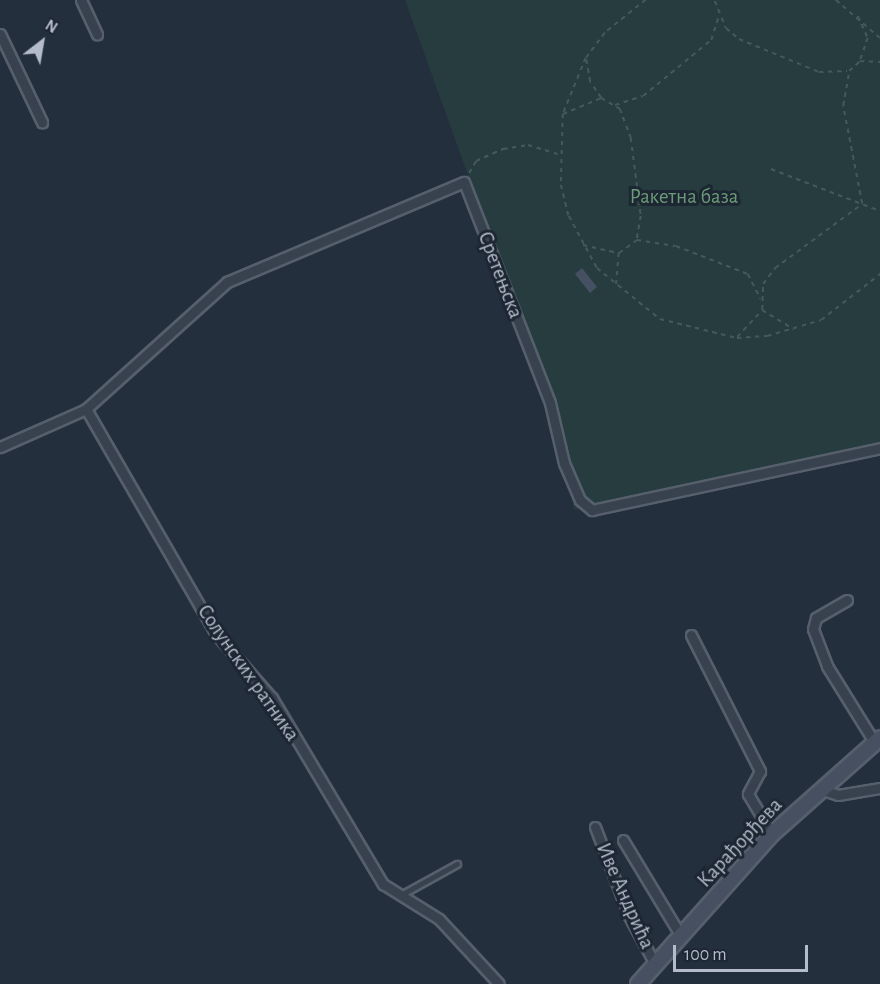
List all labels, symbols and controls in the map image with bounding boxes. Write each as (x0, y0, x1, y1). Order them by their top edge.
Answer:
north arrow (12, 12, 72, 72)
text: N (42, 17, 60, 36)
park label: Ракетна база (630, 184, 738, 210)
street label: Сретењска (472, 228, 528, 322)
street label: Солунских ратника (191, 600, 305, 746)
street label: Карађорђева (692, 793, 788, 893)
street label: Иве Андрића (590, 839, 660, 953)
scale bar (676, 933, 811, 971)
text: 100 m (684, 946, 727, 964)

